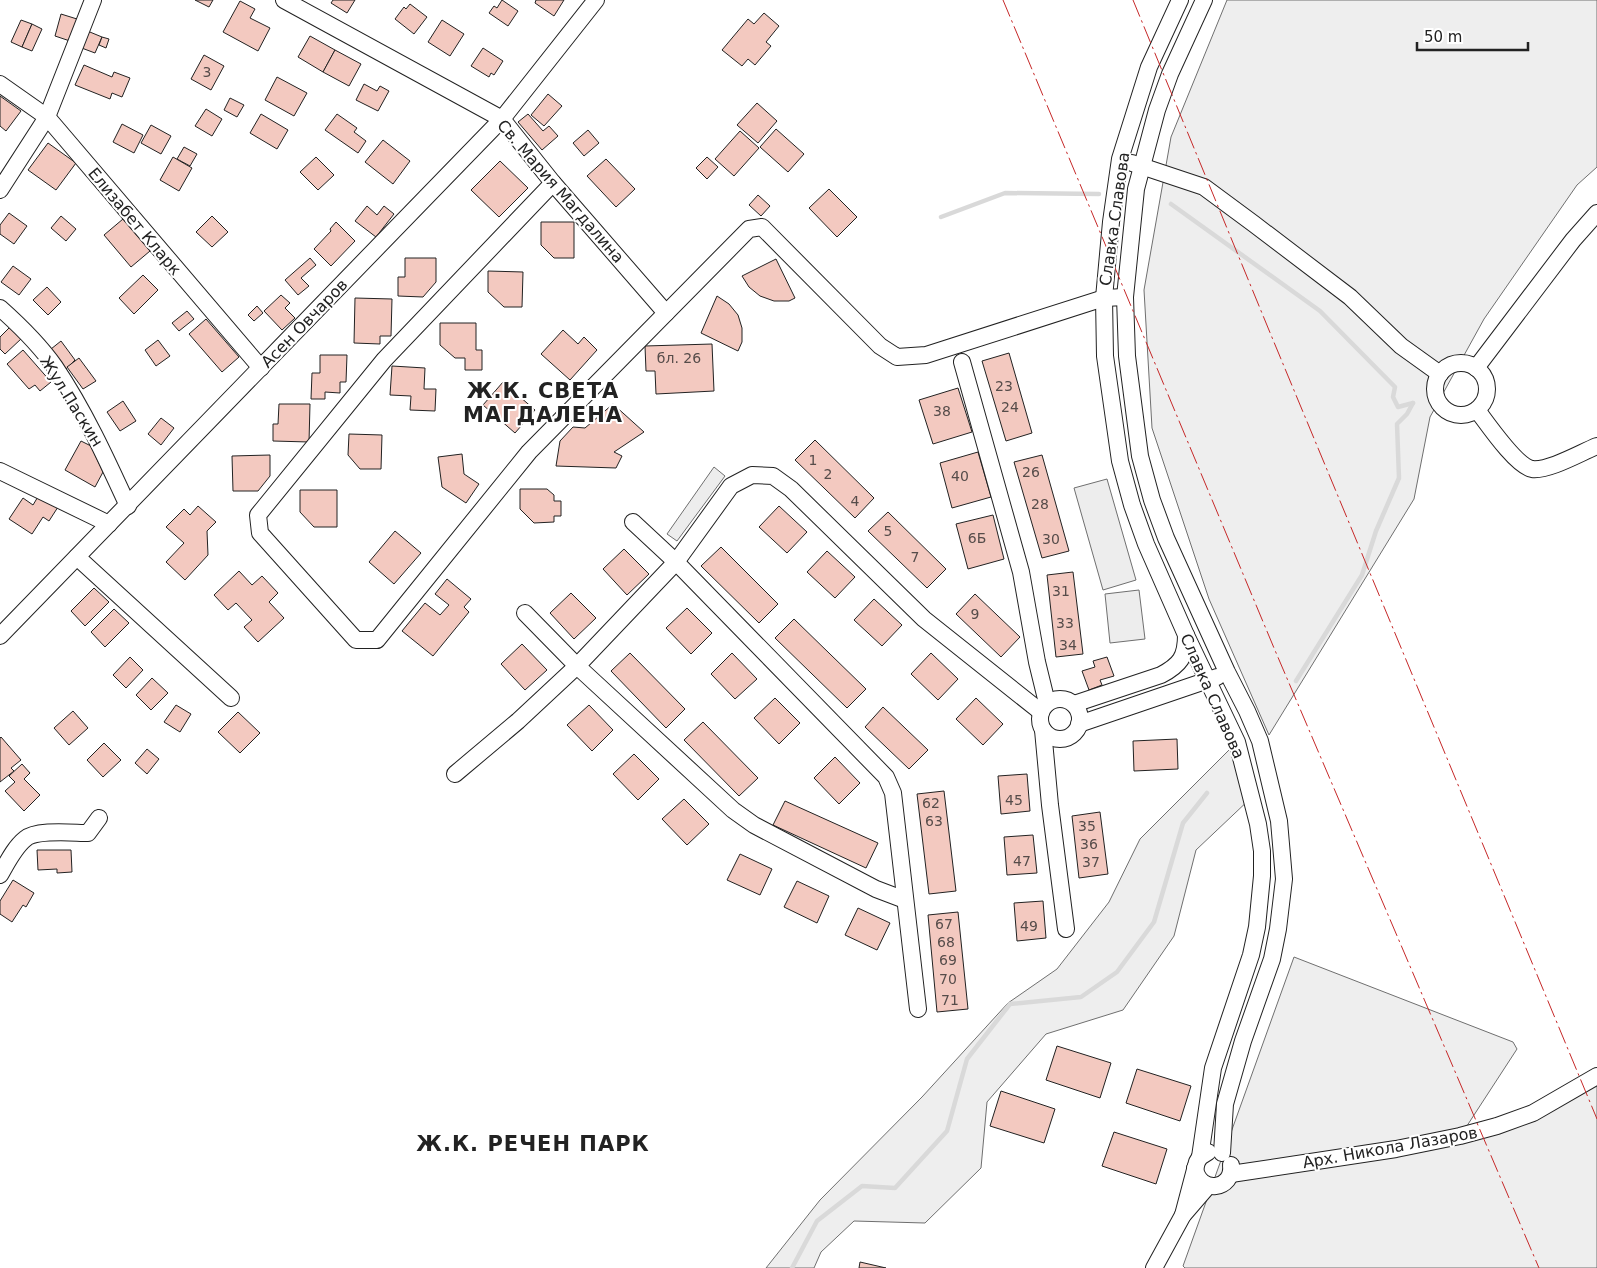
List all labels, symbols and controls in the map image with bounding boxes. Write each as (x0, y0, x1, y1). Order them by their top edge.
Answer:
scale bar (1417, 20, 1528, 52)
text: 50 m (1424, 28, 1462, 46)
house number: 3 (203, 64, 211, 80)
street label: Св. Мария Магдалина (493, 116, 628, 267)
street label: Славка Славова (1096, 151, 1133, 287)
street label: Елизабет Кларк (84, 164, 185, 279)
street label: Асен Овчаров (257, 275, 351, 372)
house number: бл. 26 (657, 350, 701, 366)
street label: Жул Паскин (36, 352, 107, 450)
house number: 23 (995, 378, 1013, 394)
district label: Ж.К. СВЕТА МАГДАЛЕНА (463, 379, 623, 427)
house number: 24 (1001, 399, 1019, 415)
house number: 38 (933, 403, 951, 419)
house number: 1 (809, 452, 817, 468)
house number: 26 (1022, 464, 1040, 480)
house number: 2 (824, 466, 832, 482)
house number: 40 (951, 468, 969, 484)
house number: 4 (851, 493, 860, 509)
house number: 28 (1031, 496, 1049, 512)
house number: 5 (884, 523, 892, 539)
house number: 6Б (968, 530, 986, 546)
house number: 30 (1042, 531, 1060, 547)
house number: 7 (911, 549, 919, 565)
house number: 31 (1052, 583, 1070, 599)
house number: 9 (971, 606, 979, 622)
house number: 33 (1056, 615, 1074, 631)
street label: Славка Славова (1176, 631, 1249, 762)
house number: 34 (1059, 637, 1077, 653)
house number: 45 (1005, 792, 1023, 808)
house number: 62 (922, 795, 940, 811)
house number: 63 (925, 813, 943, 829)
house number: 35 (1078, 818, 1096, 834)
house number: 36 (1080, 836, 1098, 852)
house number: 47 (1013, 853, 1031, 869)
house number: 37 (1082, 854, 1100, 870)
house number: 67 (935, 916, 953, 932)
house number: 49 (1020, 918, 1038, 934)
house number: 68 (937, 934, 955, 950)
house number: 69 (939, 952, 957, 968)
house number: 70 (939, 971, 957, 987)
house number: 71 (941, 992, 959, 1008)
street label: Арх. Никола Лазаров (1301, 1123, 1479, 1172)
district label: Ж.К. РЕЧЕН ПАРК (416, 1132, 650, 1156)

